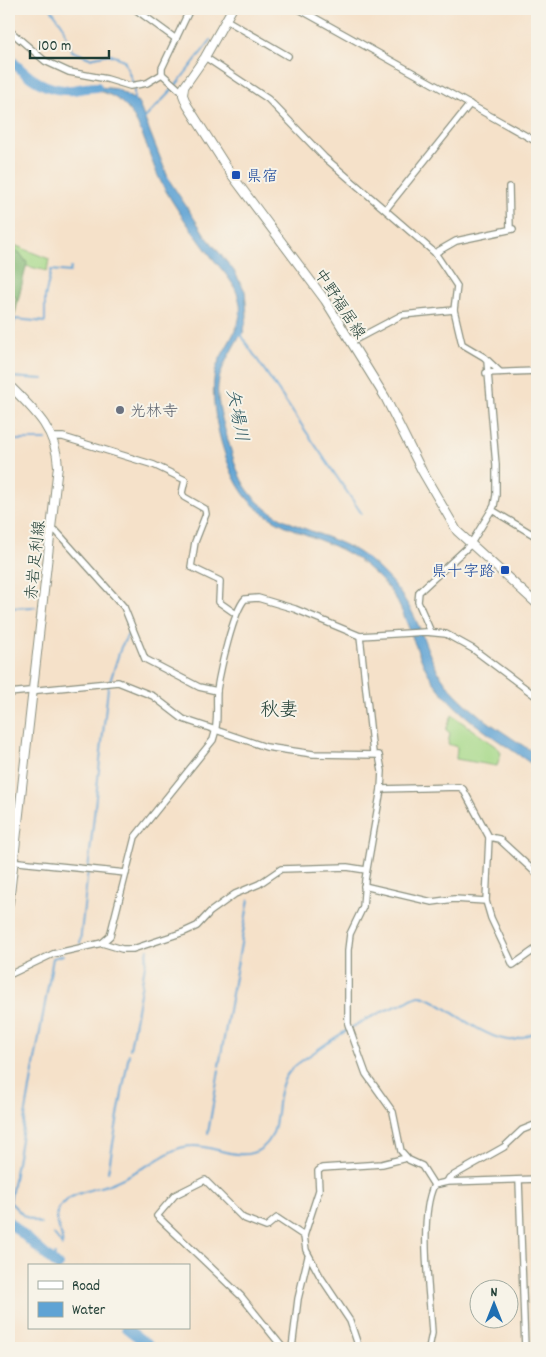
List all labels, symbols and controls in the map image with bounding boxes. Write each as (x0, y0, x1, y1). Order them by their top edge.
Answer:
scale bar (30, 28, 109, 60)
text: 100 m (38, 36, 71, 58)
place label: 県宿 (246, 166, 278, 189)
marker: 県宿 (230, 169, 242, 181)
street label: 中野福居線 (307, 265, 370, 344)
water label: 矢場川 (218, 387, 253, 444)
place label: 光林寺 (130, 401, 178, 424)
marker: 光林寺 (114, 404, 126, 416)
street label: 赤岩足利線 (21, 519, 52, 601)
place label: 県十字路 (431, 561, 495, 584)
marker: 県十字路 (499, 564, 511, 576)
district label: 秋妻 (260, 698, 298, 725)
legend (28, 1264, 190, 1330)
text: Road (72, 1276, 100, 1298)
north arrow (468, 1280, 518, 1330)
text: N (491, 1283, 498, 1303)
text: Water (72, 1300, 106, 1322)

